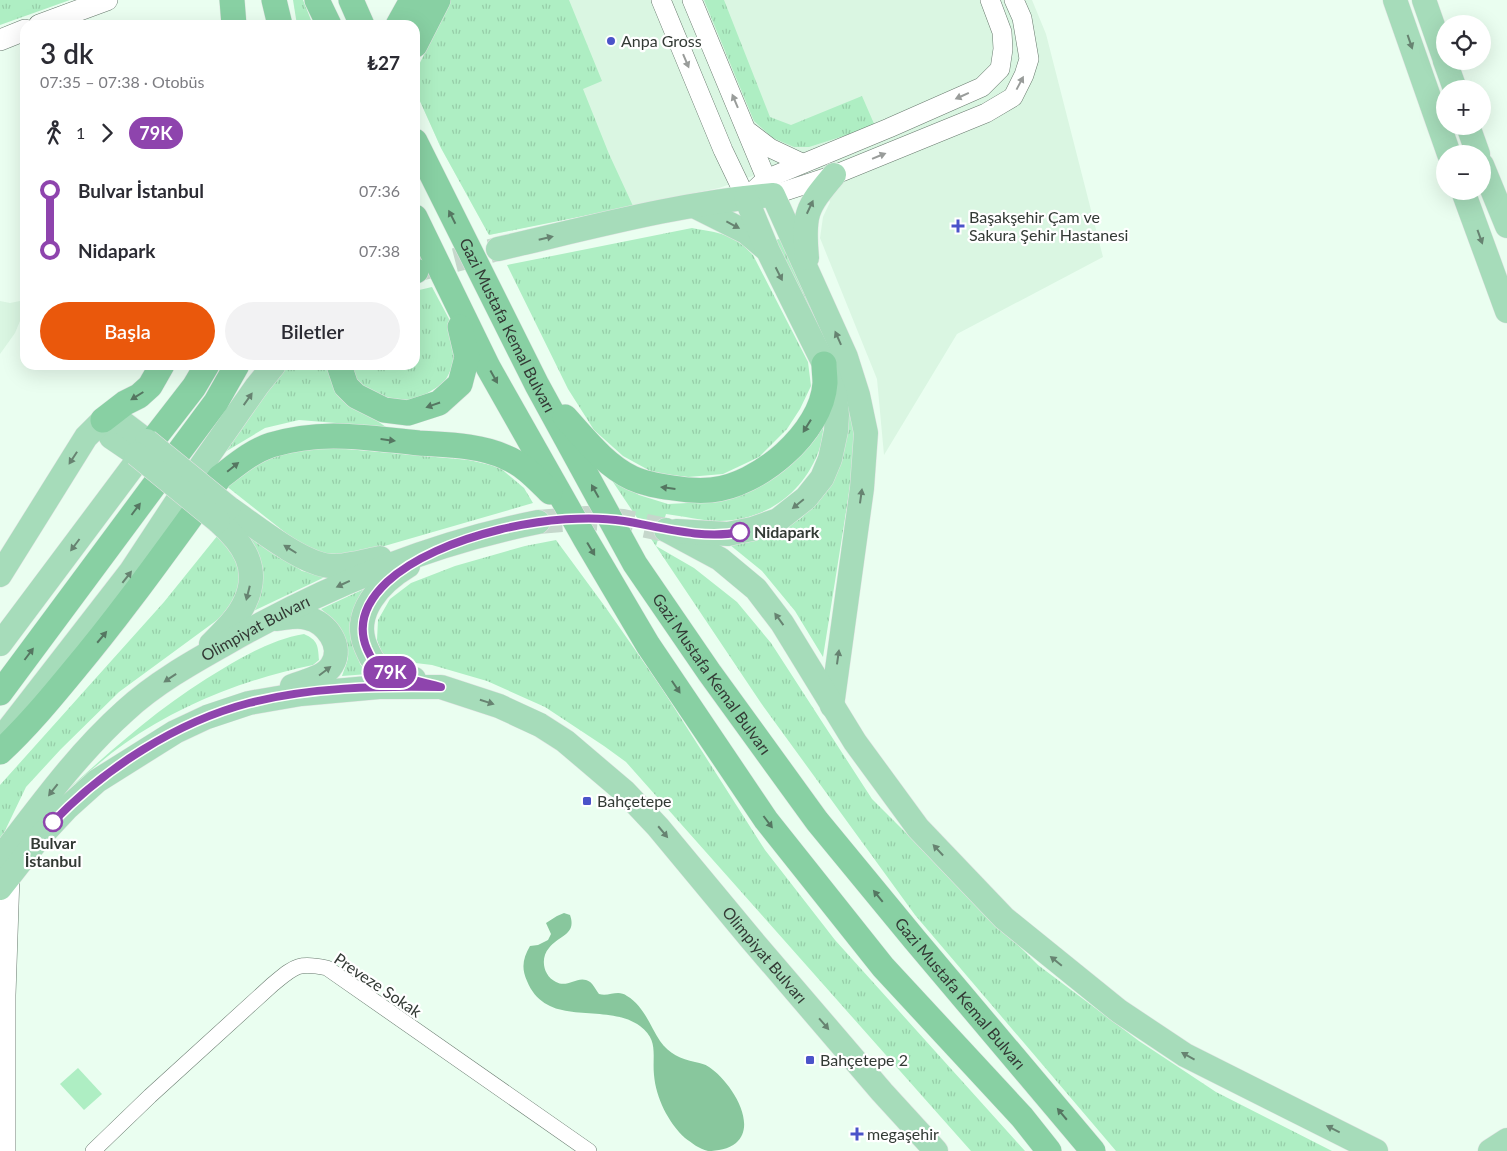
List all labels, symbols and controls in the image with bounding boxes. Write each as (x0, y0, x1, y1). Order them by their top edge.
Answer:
map controls (1436, 15, 1491, 200)
button: locate (1436, 15, 1491, 70)
place label: Anpa Gross (621, 31, 702, 50)
one-way arrow (1406, 34, 1414, 49)
marker: Anpa Gross (605, 35, 617, 47)
text: 3 dk (40, 36, 94, 70)
text: ₺27 (367, 51, 400, 74)
one-way arrow (683, 54, 691, 68)
text: 07:35 – 07:38 · Otobüs (40, 72, 204, 91)
one-way arrow (1016, 76, 1025, 90)
button: + (1436, 80, 1491, 135)
one-way arrow (954, 91, 969, 100)
one-way arrow (731, 94, 739, 108)
icon: walk (40, 119, 68, 147)
icon: forward (93, 119, 121, 147)
text: 79K (139, 122, 173, 144)
text: 1 (76, 123, 85, 142)
button: − (1436, 145, 1491, 200)
one-way arrow (872, 152, 886, 160)
text: Bulvar İstanbul (78, 179, 204, 202)
text: 07:36 (359, 181, 400, 200)
one-way arrow (807, 200, 815, 214)
place label: Başakşehir Çam ve Sakura Şehir Hastanesi (969, 207, 1128, 244)
one-way arrow (448, 209, 457, 224)
marker: Başakşehir Çam ve Sakura Şehir Hastanesi (951, 219, 965, 233)
one-way arrow (726, 221, 740, 229)
one-way arrow (1476, 230, 1484, 245)
one-way arrow (538, 234, 553, 242)
street label: Gazi Mustafa Kemal Bulvarı (456, 235, 560, 415)
text: Nidapark (78, 239, 155, 262)
text: 07:38 (359, 241, 400, 260)
one-way arrow (775, 267, 783, 282)
button: Başla (40, 302, 215, 360)
button: Biletler (225, 302, 400, 360)
one-way arrow (834, 331, 842, 345)
one-way arrow (490, 370, 498, 384)
one-way arrow (130, 391, 143, 401)
one-way arrow (243, 393, 253, 406)
one-way arrow (425, 402, 440, 409)
one-way arrow (803, 420, 812, 433)
one-way arrow (380, 436, 396, 444)
one-way arrow (68, 451, 78, 465)
one-way arrow (226, 461, 239, 472)
one-way arrow (591, 483, 599, 498)
one-way arrow (660, 483, 676, 491)
one-way arrow (857, 488, 865, 504)
one-way arrow (792, 499, 805, 510)
one-way arrow (131, 502, 141, 516)
marker: Nidapark (730, 522, 750, 542)
place label: Nidapark (754, 522, 820, 541)
one-way arrow (69, 538, 80, 551)
one-way arrow (587, 542, 596, 555)
one-way arrow (283, 544, 296, 554)
one-way arrow (121, 571, 132, 584)
one-way arrow (336, 580, 350, 588)
one-way arrow (243, 585, 251, 600)
street label: Gazi Mustafa Kemal Bulvarı (649, 590, 776, 758)
street label: Olimpiyat Bulvarı (197, 591, 312, 665)
one-way arrow (774, 612, 784, 626)
one-way arrow (96, 630, 107, 643)
one-way arrow (24, 647, 34, 661)
one-way arrow (835, 649, 843, 665)
line badge: 79K (361, 656, 419, 688)
text: 79K (373, 661, 407, 683)
one-way arrow (318, 666, 332, 676)
one-way arrow (163, 673, 176, 683)
one-way arrow (672, 680, 681, 694)
one-way arrow (480, 699, 495, 707)
one-way arrow (48, 783, 59, 796)
place label: Bahçetepe (597, 791, 672, 810)
marker: Bahçetepe (581, 795, 593, 807)
marker: Bulvar İstanbul (43, 812, 63, 832)
one-way arrow (762, 815, 773, 828)
one-way arrow (657, 826, 668, 839)
place label: Bulvar İstanbul (25, 833, 81, 870)
one-way arrow (932, 844, 944, 856)
one-way arrow (873, 889, 884, 902)
street label: Olimpiyat Bulvarı (719, 902, 812, 1007)
street label: Gazi Mustafa Kemal Bulvarı (891, 913, 1030, 1073)
street label: Preveze Sokak (331, 948, 426, 1021)
one-way arrow (1050, 955, 1063, 966)
one-way arrow (818, 1017, 830, 1029)
place label: Bahçetepe 2 (820, 1050, 908, 1069)
one-way arrow (1180, 1052, 1195, 1060)
marker: Bahçetepe 2 (804, 1054, 816, 1066)
one-way arrow (1056, 1107, 1067, 1120)
place label: megaşehir (867, 1124, 939, 1143)
one-way arrow (1326, 1125, 1340, 1133)
marker: megaşehir (851, 1128, 863, 1140)

